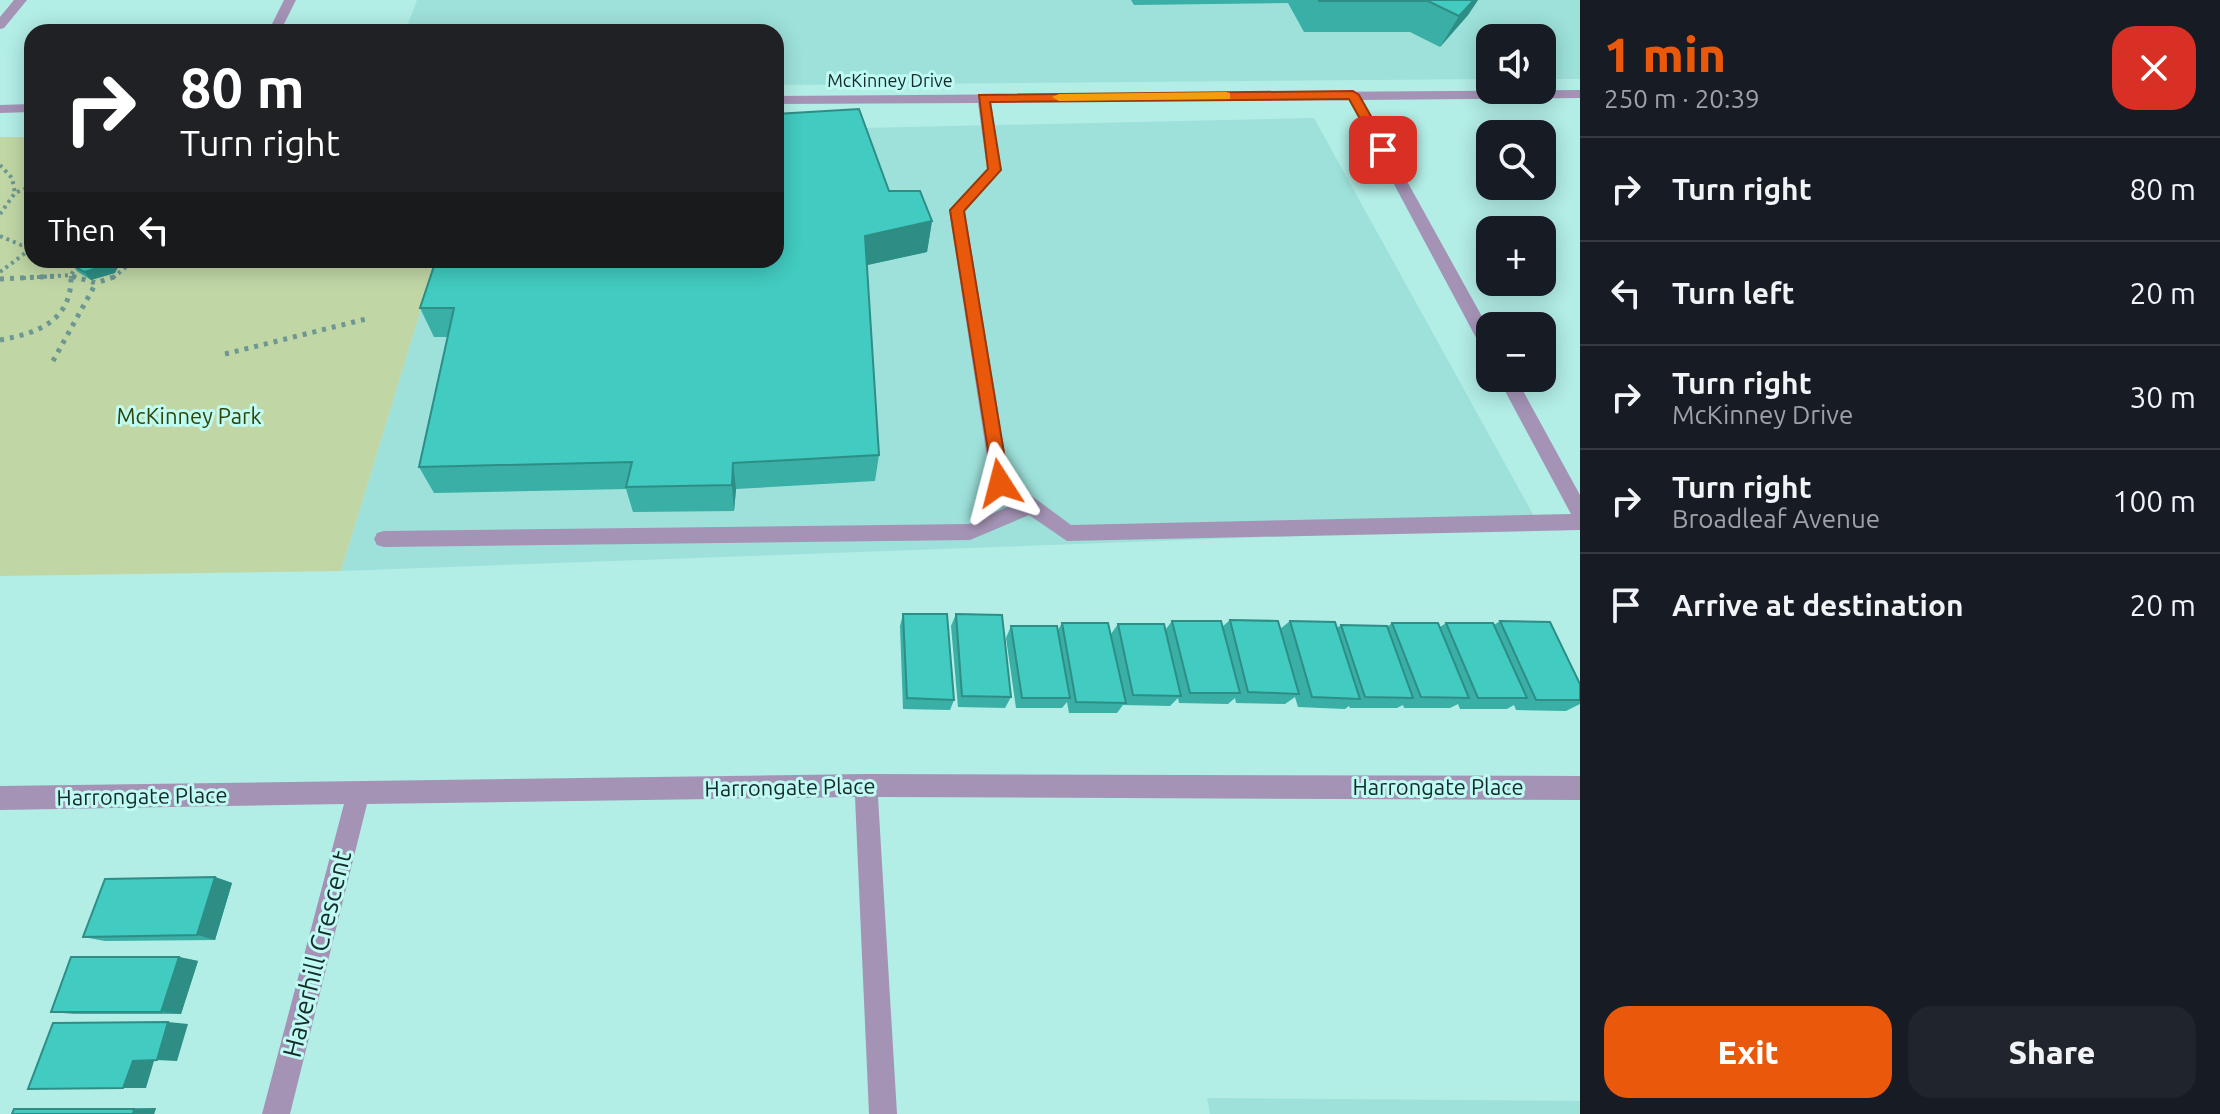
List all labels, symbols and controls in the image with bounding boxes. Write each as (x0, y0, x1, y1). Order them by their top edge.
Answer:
map controls (1476, 24, 1556, 392)
button: sound (1476, 24, 1556, 104)
button: close (2112, 26, 2196, 110)
text: 1 min (1604, 27, 1726, 81)
icon: right (48, 56, 152, 160)
text: 80 m (180, 56, 305, 119)
street label: McKinney Drive (827, 70, 953, 90)
text: 250 m · 20:39 (1604, 84, 1760, 113)
pin (1349, 116, 1417, 184)
button: search (1476, 120, 1556, 200)
text: Turn right (180, 122, 340, 163)
icon: arrive (1361, 128, 1405, 172)
icon: right (1604, 167, 1648, 211)
text: Turn right (1672, 172, 1812, 206)
text: 80 m (2129, 172, 2196, 206)
icon: left (132, 208, 176, 252)
text: Then (48, 213, 116, 247)
button: + (1476, 216, 1556, 296)
icon: left (1604, 271, 1648, 315)
text: Turn left (1672, 276, 1794, 310)
text: 20 m (2129, 276, 2196, 310)
button: − (1476, 312, 1556, 392)
text: Turn right (1672, 366, 1812, 400)
icon: right (1604, 375, 1648, 419)
text: 30 m (2129, 380, 2196, 414)
text: McKinney Drive (1672, 400, 1853, 429)
park label: McKinney Park (116, 403, 262, 428)
position arrow (958, 441, 1042, 525)
text: Turn right (1672, 470, 1812, 504)
icon: right (1604, 479, 1648, 523)
text: 100 m (2112, 484, 2196, 518)
text: Broadleaf Avenue (1672, 504, 1880, 533)
icon: arrive (1604, 583, 1648, 627)
text: Arrive at destination (1672, 588, 1964, 622)
text: 20 m (2129, 588, 2196, 622)
street label: Harrongate Place (704, 773, 876, 800)
street label: Harrongate Place (1352, 774, 1524, 799)
street label: Harrongate Place (56, 782, 228, 809)
street label: Haverhill Crescent (277, 848, 356, 1060)
button: Exit (1604, 1006, 1892, 1098)
button: Share (1908, 1006, 2196, 1098)

